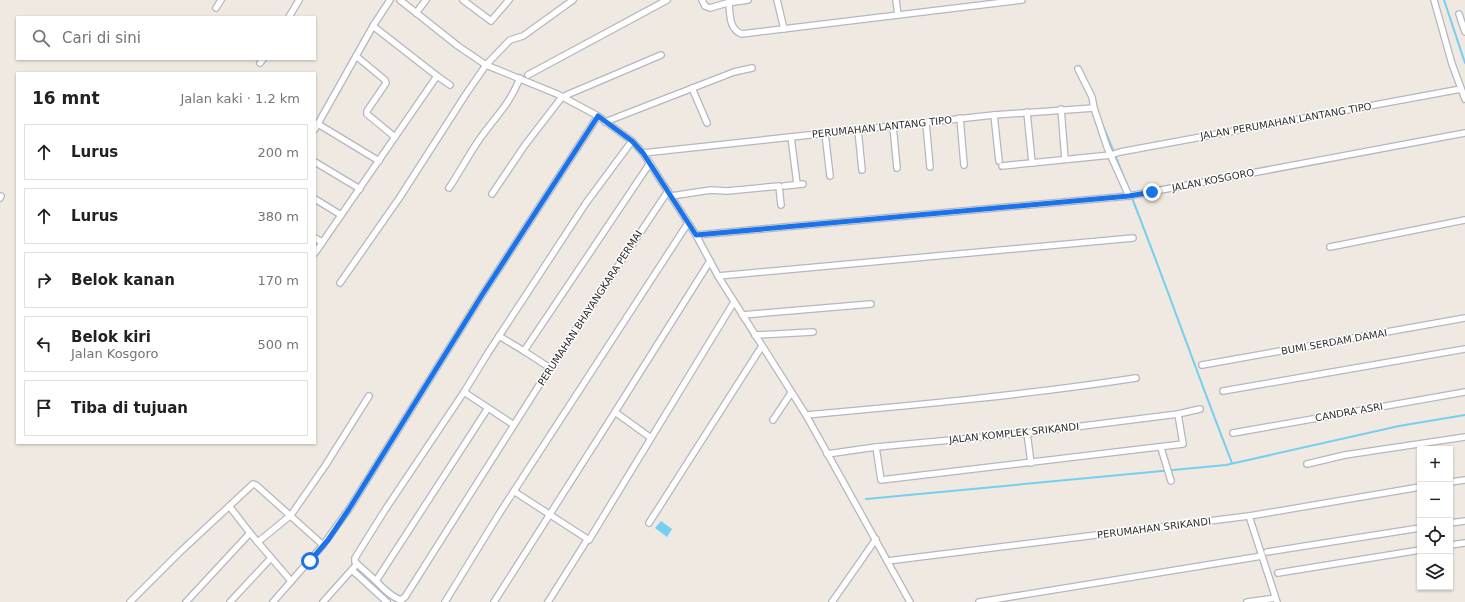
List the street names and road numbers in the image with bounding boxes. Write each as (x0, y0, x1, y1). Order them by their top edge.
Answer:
street label: JALAN PERUMAHAN LANTANG TIPO (1199, 100, 1373, 142)
street label: PERUMAHAN LANTANG TIPO (811, 114, 953, 140)
street label: JALAN KOSGORO (1170, 167, 1255, 194)
street label: PERUMAHAN BHAYANGKARA PERMAI (536, 228, 644, 388)
street label: BUMI SERDAM DAMAI (1280, 327, 1388, 357)
street label: CANDRA ASRI (1314, 401, 1384, 423)
street label: JALAN KOMPLEK SRIKANDI (947, 421, 1080, 445)
street label: PERUMAHAN SRIKANDI (1096, 516, 1212, 540)

